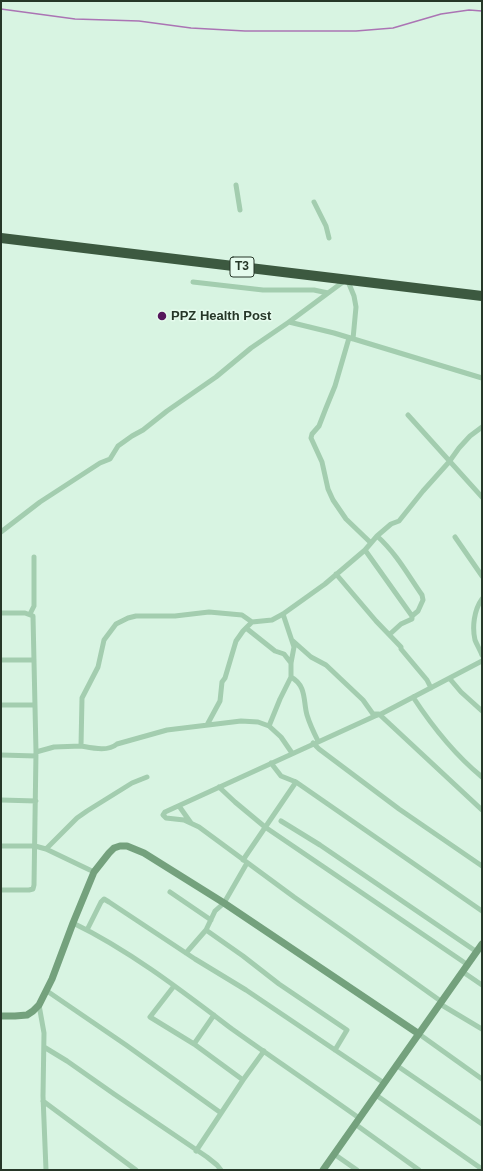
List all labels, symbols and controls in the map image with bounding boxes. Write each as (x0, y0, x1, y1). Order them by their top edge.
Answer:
road number: T3 (230, 257, 254, 277)
place label: PPZ Health Post (171, 308, 271, 324)
marker: PPZ Health Post (156, 310, 168, 322)

